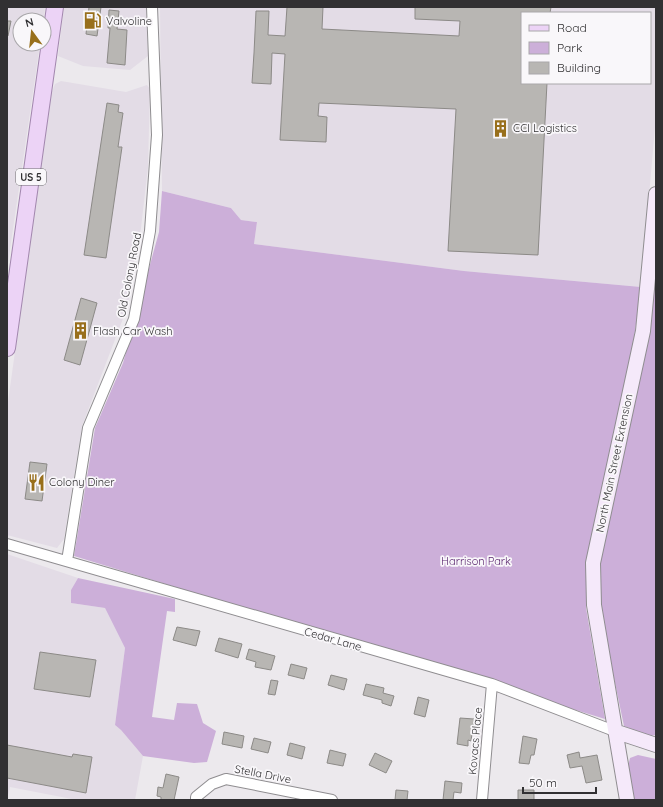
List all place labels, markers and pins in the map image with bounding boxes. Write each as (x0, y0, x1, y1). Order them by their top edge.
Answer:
fuel station icon: Valvoline (83, 11, 103, 31)
place label: Valvoline (106, 14, 152, 28)
building icon: CCI Logistics (490, 118, 510, 138)
place label: CCI Logistics (513, 121, 577, 135)
building icon: Flash Car Wash (70, 321, 90, 341)
place label: Flash Car Wash (93, 324, 173, 338)
restaurant icon: Colony Diner (26, 472, 46, 492)
place label: Colony Diner (49, 475, 115, 489)

